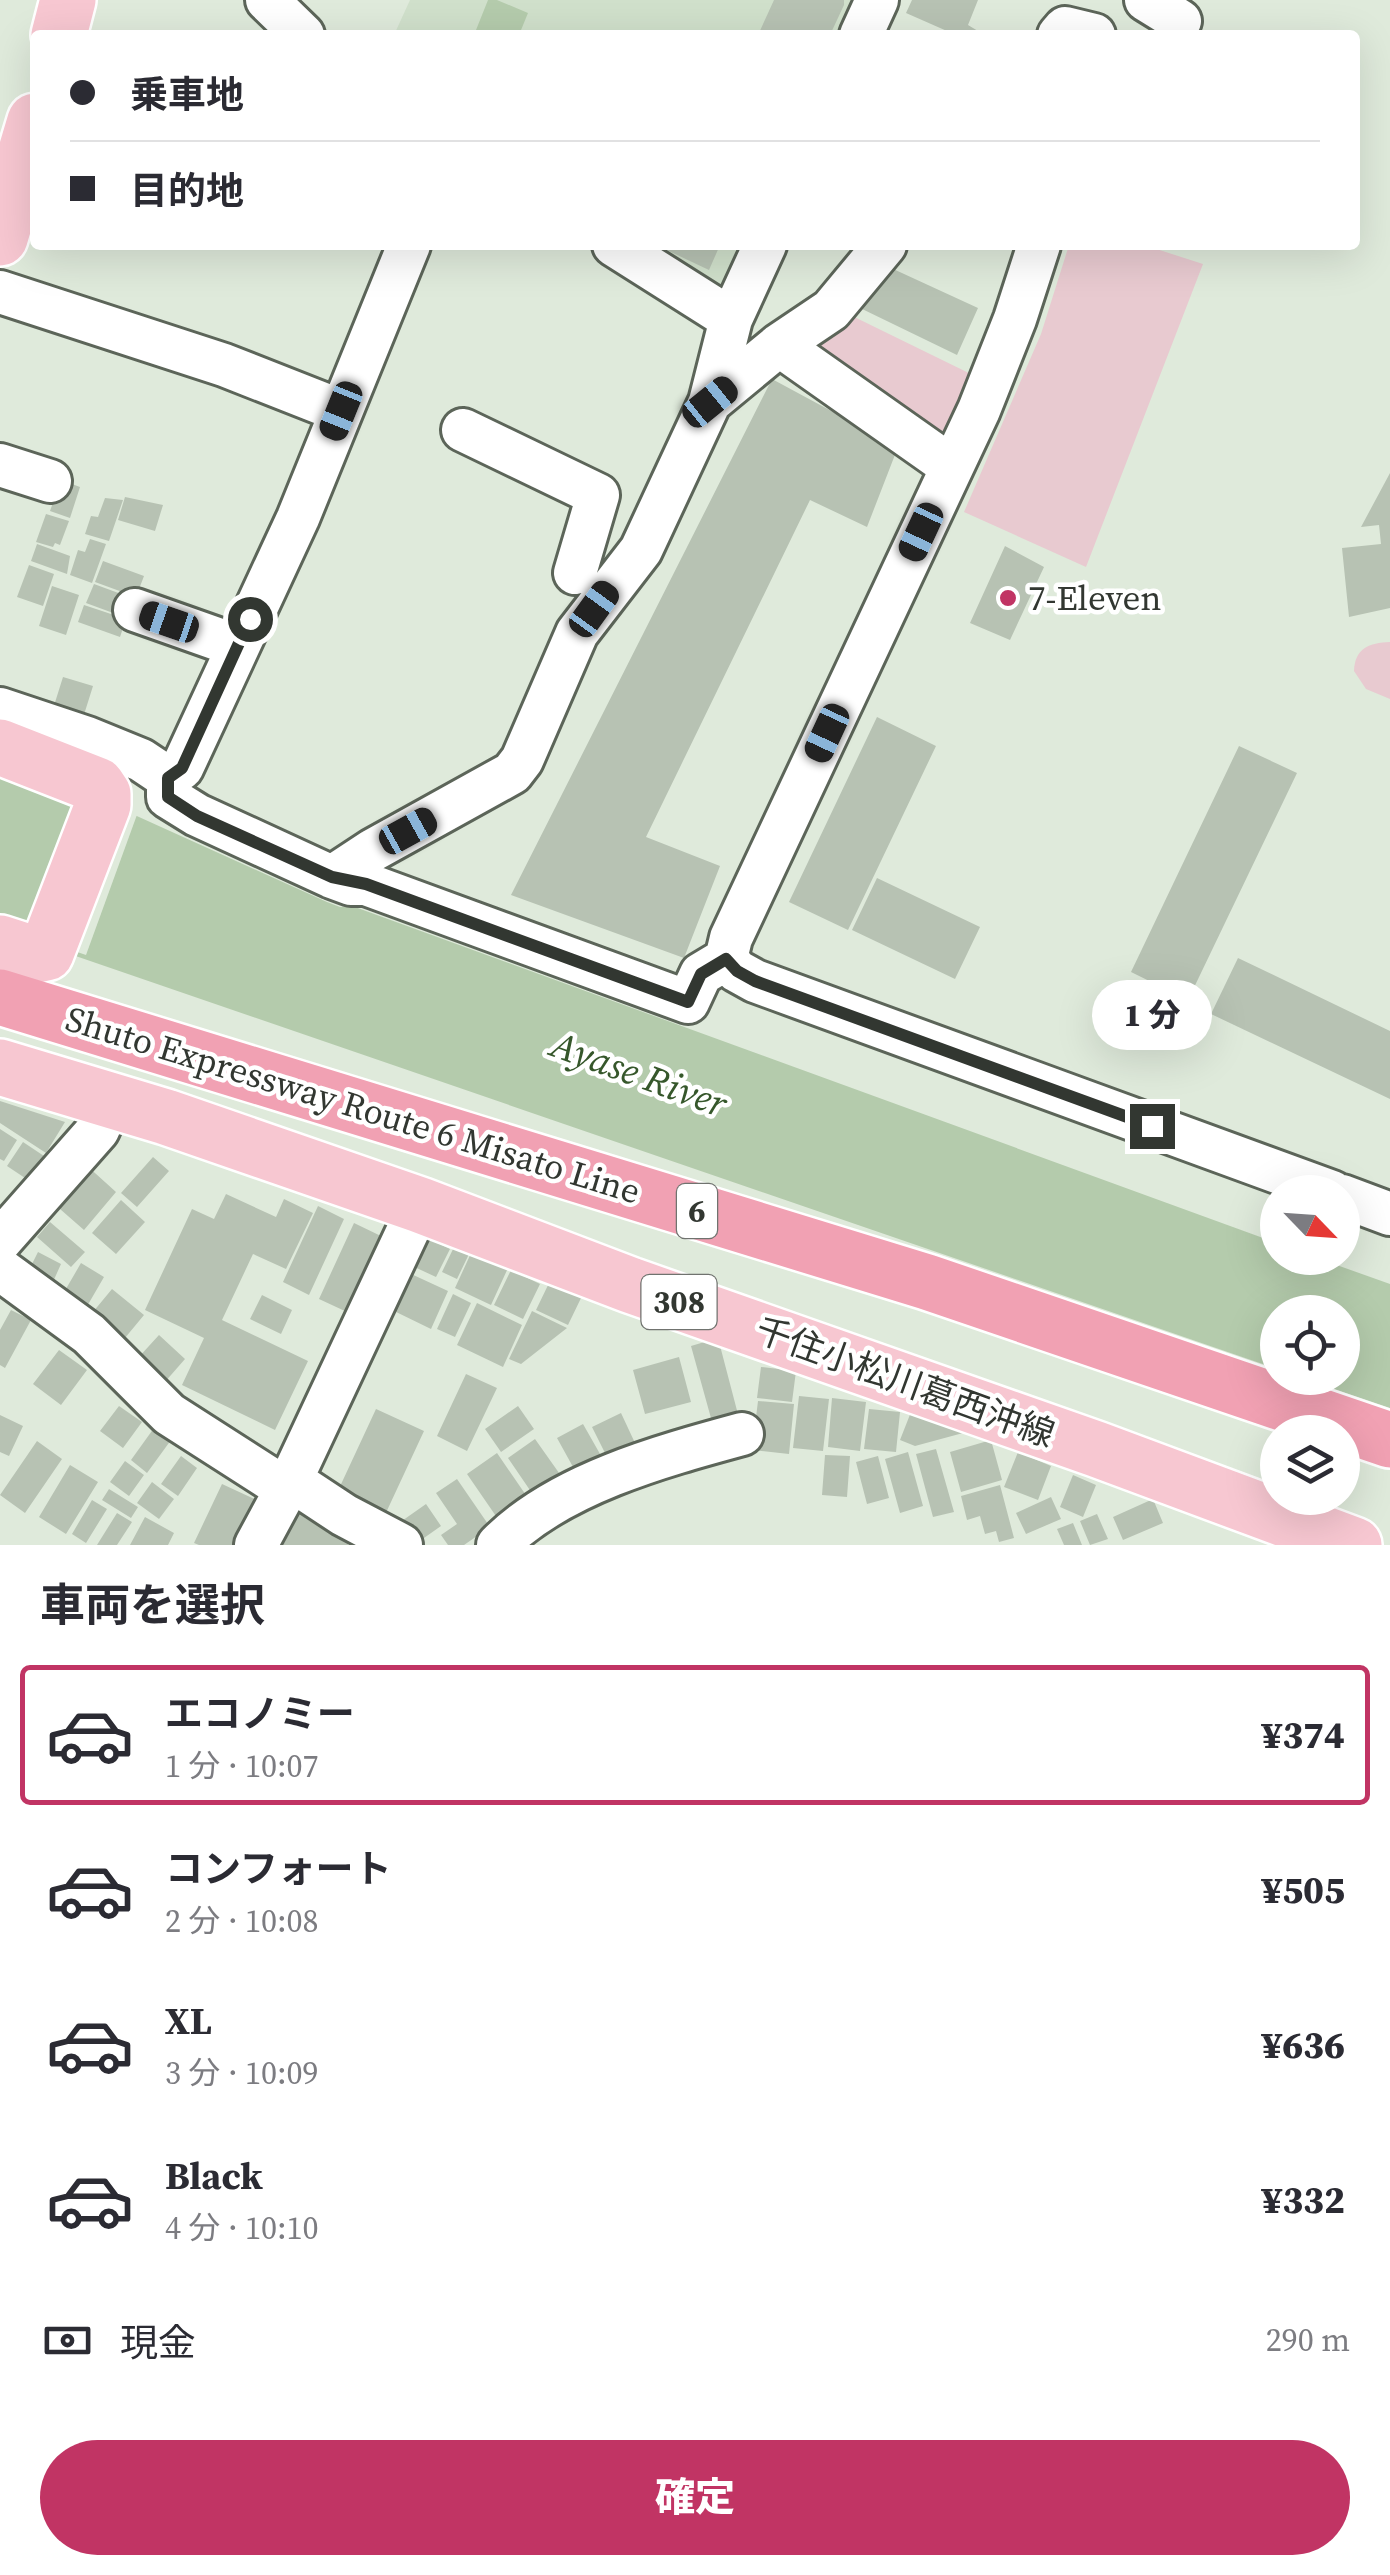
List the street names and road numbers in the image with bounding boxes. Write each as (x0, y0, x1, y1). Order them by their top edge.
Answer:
street label: Shuto Expressway Route 6 Misato Line (60, 995, 646, 1215)
road number: 6 (677, 1184, 717, 1238)
road number: 308 (642, 1275, 716, 1329)
street label: 千住小松川葛西沖線 (749, 1306, 1061, 1458)

